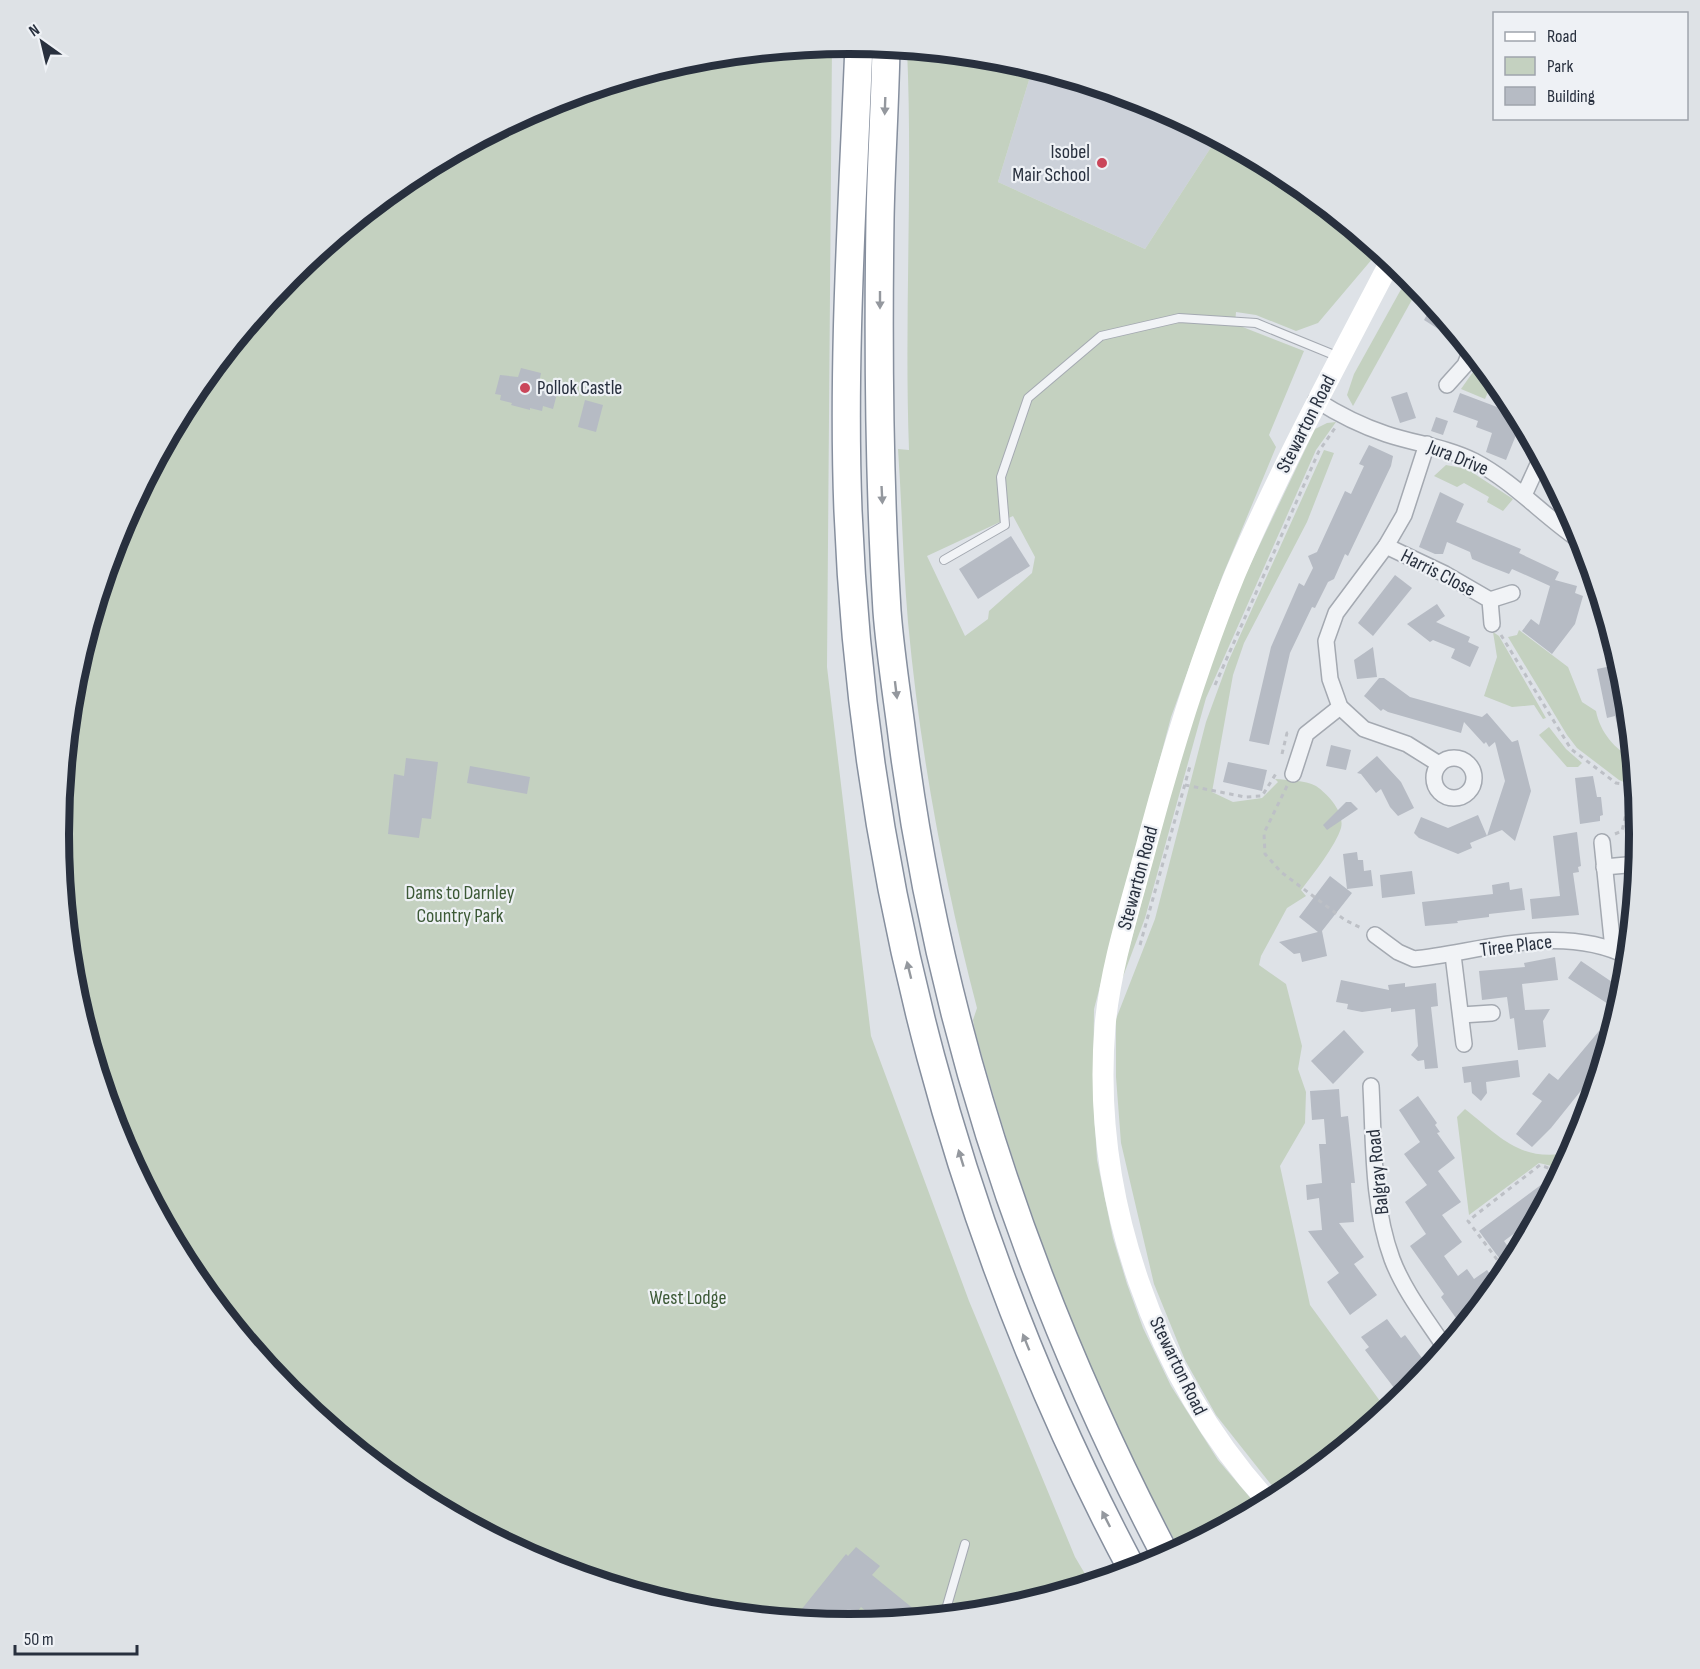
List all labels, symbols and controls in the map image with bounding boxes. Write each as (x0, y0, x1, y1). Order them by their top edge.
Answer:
north arrow (12, 12, 72, 72)
legend (1493, 12, 1688, 120)
text: N (26, 21, 43, 41)
text: Road (1547, 26, 1577, 47)
text: Park (1547, 56, 1573, 77)
text: Building (1547, 86, 1595, 107)
one-way arrow (880, 96, 890, 115)
place label: Isobel Mair School (1012, 140, 1090, 187)
marker: Isobel Mair School (1095, 156, 1109, 170)
one-way arrow (875, 291, 885, 310)
street label: Stewarton Road (1271, 371, 1341, 477)
place label: Pollok Castle (537, 376, 622, 400)
marker: Pollok Castle (518, 381, 532, 395)
street label: Jura Drive (1423, 435, 1492, 481)
one-way arrow (878, 486, 887, 505)
street label: Harris Close (1397, 544, 1479, 602)
one-way arrow (891, 680, 901, 699)
street label: Stewarton Road (1113, 823, 1163, 933)
park label: Dams to Darnley Country Park (406, 881, 515, 928)
street label: Tiree Place (1479, 930, 1553, 962)
one-way arrow (903, 961, 913, 979)
street label: Balgray Road (1362, 1128, 1394, 1216)
one-way arrow (955, 1149, 965, 1167)
park label: West Lodge (650, 1286, 726, 1310)
street label: Stewarton Road (1144, 1313, 1212, 1419)
one-way arrow (1020, 1333, 1030, 1351)
one-way arrow (1102, 1511, 1111, 1528)
scale bar (15, 1618, 136, 1656)
text: 50 m (24, 1629, 54, 1650)

